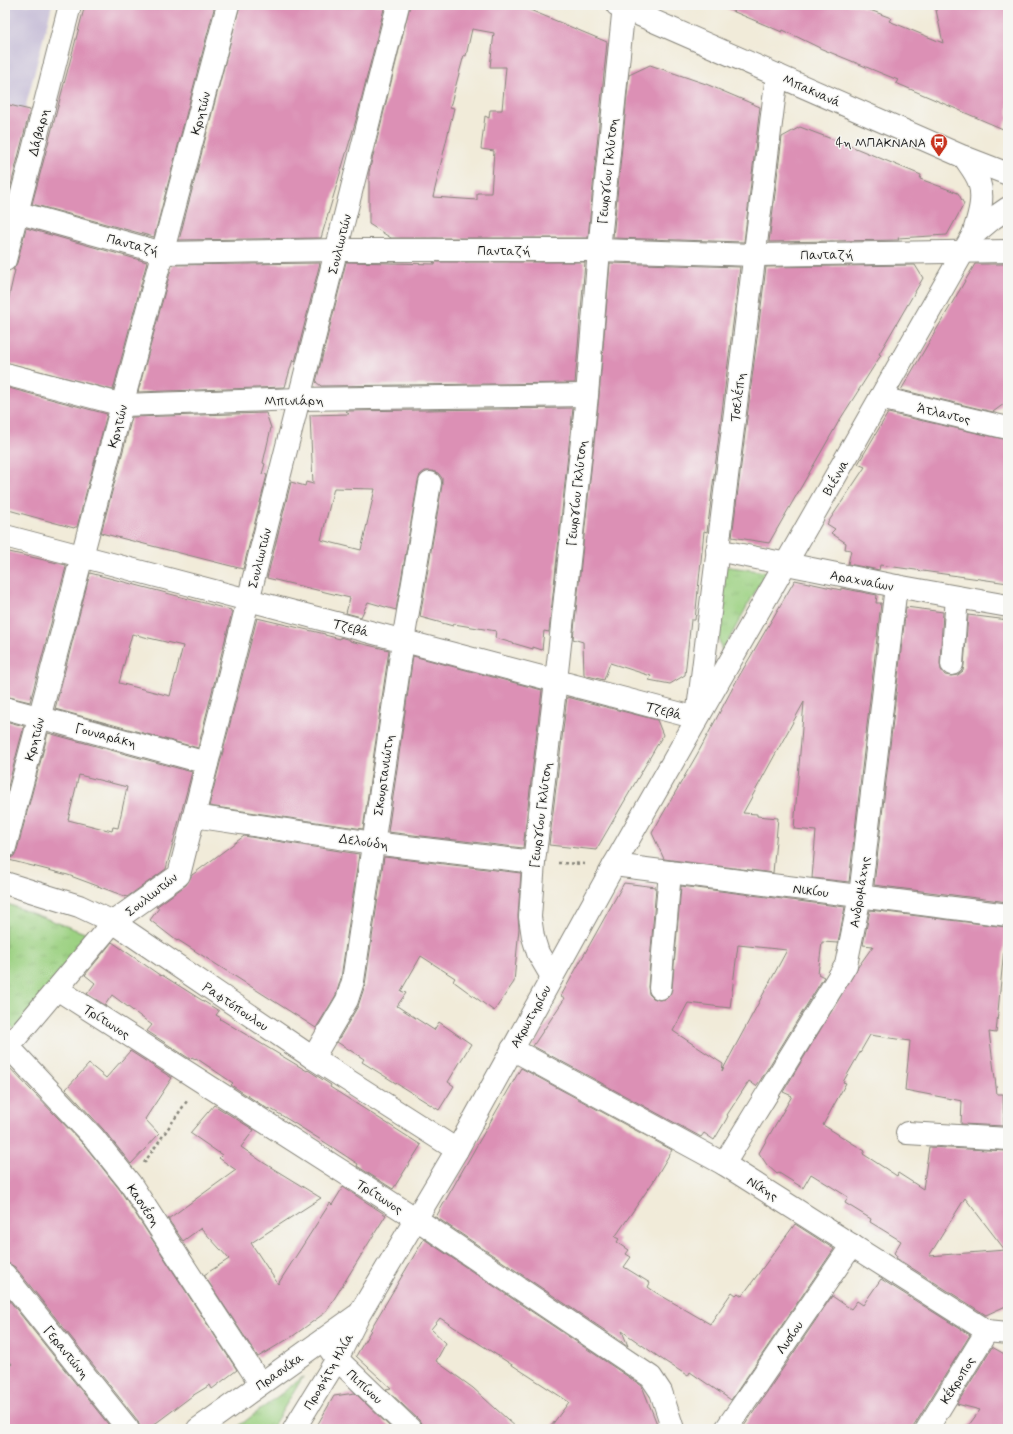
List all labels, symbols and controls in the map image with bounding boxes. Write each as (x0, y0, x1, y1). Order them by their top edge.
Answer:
street label: Μπακνανά (780, 71, 843, 112)
street label: Κρητών (188, 90, 215, 137)
street label: Δάβαρη (25, 107, 54, 158)
street label: Γεωργίου Γκλύτση (594, 117, 623, 225)
bus stop icon: 4η ΜΠΑΚΝΑΝΑ (929, 132, 949, 157)
place label: 4η ΜΠΑΚΝΑΝΑ (835, 135, 926, 152)
street label: Σουλιωτών (325, 212, 356, 276)
street label: Πανταζή (105, 230, 160, 261)
street label: Πανταζή (477, 243, 531, 260)
street label: Πανταζή (800, 247, 854, 264)
street label: Τσελέπη (727, 371, 750, 423)
street label: Μπινιάρη (264, 392, 324, 411)
street label: Άτλαντος (915, 400, 972, 429)
street label: Κρητών (105, 403, 132, 450)
street label: Γεωργίου Γκλύτση (563, 439, 592, 547)
street label: Βιέννα (819, 457, 853, 499)
street label: Σουλιωτών (245, 526, 276, 590)
street label: Αραχναίων (829, 567, 895, 596)
street label: Τζεβά (331, 615, 371, 641)
street label: Τζεβά (644, 698, 684, 724)
street label: Κρητών (22, 716, 49, 763)
street label: Γουναράκη (73, 720, 138, 753)
street label: Σκουρτανιώτη (370, 733, 399, 817)
street label: Γεωργίου Γκλύτση (527, 761, 556, 869)
street label: Δελούδη (338, 831, 390, 854)
street label: Ανδρομάχης (846, 855, 875, 929)
street label: Σουλιωτών (122, 869, 182, 921)
street label: Νικίου (792, 881, 830, 902)
street label: Ραφτόπουλου (199, 979, 271, 1036)
street label: Ακρωτηρίου (507, 982, 556, 1051)
street label: Τρίτωνος (80, 1001, 133, 1044)
street label: Νίκης (743, 1173, 781, 1206)
street label: Τρίτωνος (353, 1176, 406, 1219)
street label: Κασνέση (122, 1181, 163, 1230)
street label: Λυσίου (773, 1318, 808, 1358)
street label: Γεραντώνη (39, 1323, 93, 1383)
street label: Προφήτη Ηλία (300, 1330, 358, 1413)
street label: Πρασνίκα (253, 1350, 307, 1395)
street label: Κέκροπος (937, 1354, 980, 1408)
street label: Πιπίνου (342, 1366, 386, 1408)

